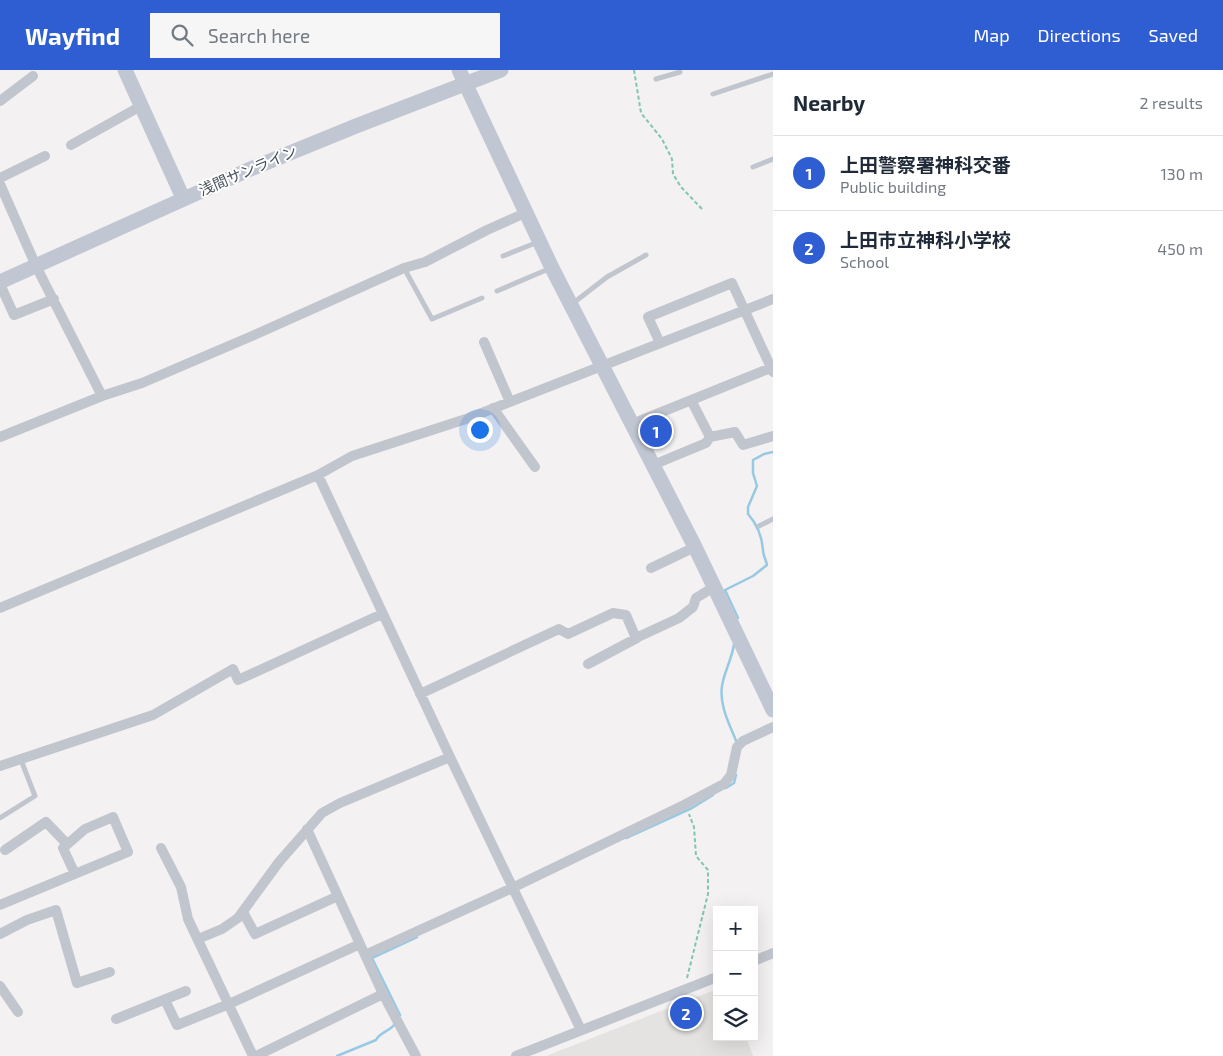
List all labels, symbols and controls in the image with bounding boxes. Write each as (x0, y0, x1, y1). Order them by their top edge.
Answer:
search box (150, 13, 500, 58)
text: Wayfind (25, 21, 120, 50)
icon: search (168, 21, 196, 49)
text: Search here (208, 24, 310, 47)
text: Map (973, 24, 1010, 46)
text: Directions (1038, 24, 1121, 46)
text: Saved (1149, 24, 1198, 46)
text: Nearby (793, 90, 865, 115)
text: 2 results (1140, 93, 1203, 112)
street label: 浅間サンライン (196, 141, 299, 199)
text: 上田警察署神科交番 (840, 153, 1011, 176)
text: 1 (806, 164, 812, 183)
text: 130 m (1161, 164, 1203, 183)
text: Public building (840, 177, 946, 196)
text: 上田市立神科小学校 (840, 228, 1011, 251)
text: 2 (804, 239, 814, 258)
text: 450 m (1157, 239, 1203, 258)
text: School (840, 252, 889, 271)
pin: 1 (640, 412, 672, 450)
your location (467, 417, 493, 443)
map controls (713, 906, 758, 1041)
button: + (713, 906, 758, 951)
button: − (713, 951, 758, 996)
pin: 2 (670, 994, 702, 1032)
button: layers (713, 996, 758, 1041)

